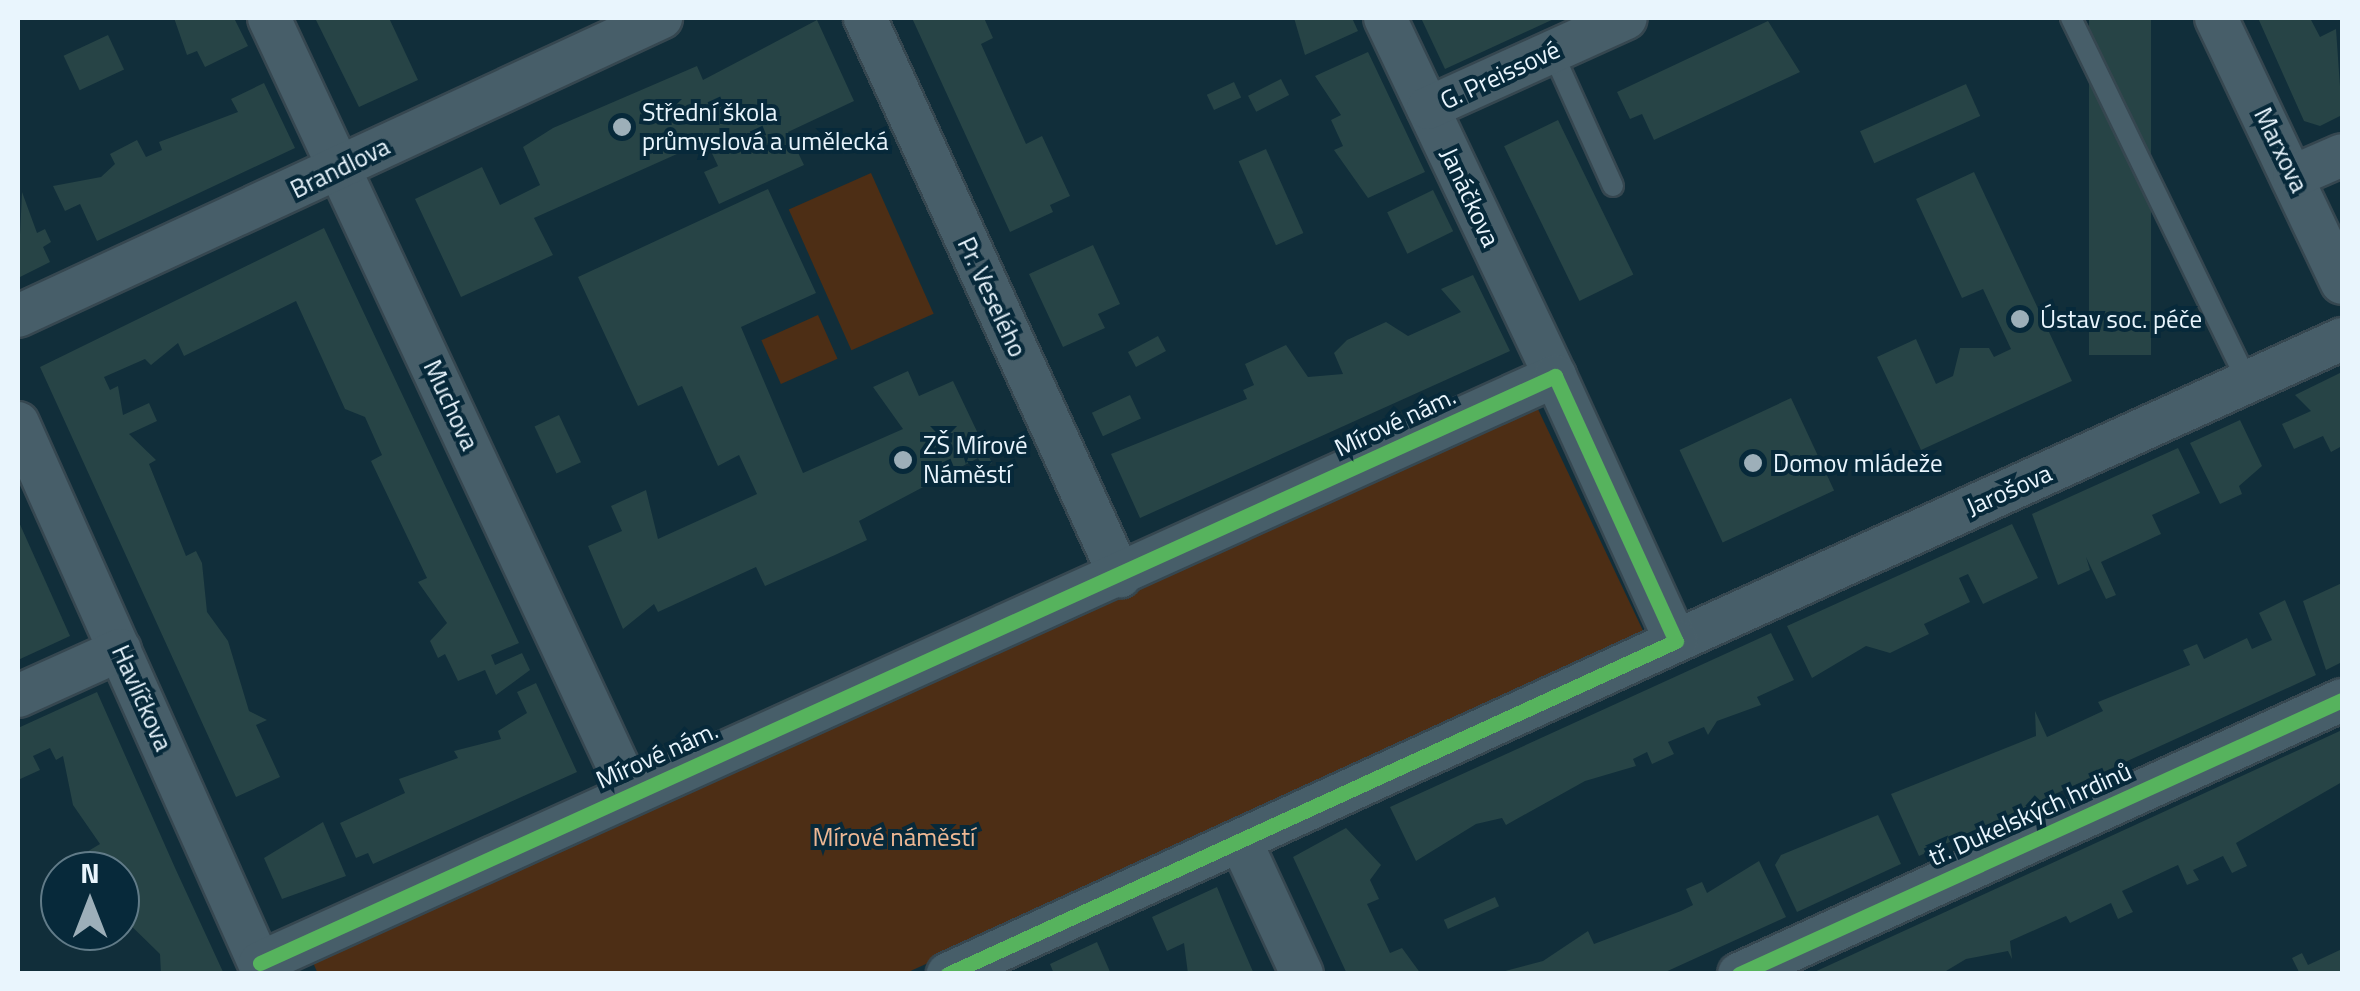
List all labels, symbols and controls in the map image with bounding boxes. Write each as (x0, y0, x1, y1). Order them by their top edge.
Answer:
street label: G. Preissové (1436, 34, 1564, 116)
place label: Střední škola průmyslová a umělecká (642, 98, 889, 157)
street label: Marxova (2248, 103, 2314, 197)
marker: Střední škola průmyslová a umělecká (611, 116, 633, 138)
street label: Brandlova (286, 131, 394, 205)
street label: Janáčkova (1434, 143, 1506, 251)
street label: Pr. Veselého (951, 232, 1033, 362)
place label: Ústav soc. péče (2040, 304, 2202, 334)
marker: Ústav soc. péče (2009, 308, 2031, 330)
street label: Muchova (417, 355, 485, 455)
street label: Mírové nám. (1330, 381, 1460, 463)
place label: ZŠ Mírové Náměstí (923, 431, 1028, 490)
place label: Domov mládeže (1773, 448, 1943, 478)
marker: ZŠ Mírové Náměstí (892, 449, 914, 471)
marker: Domov mládeže (1742, 452, 1764, 474)
street label: Jarošova (1962, 458, 2056, 522)
street label: Havlíčkova (105, 641, 179, 755)
street label: Mírové nám. (592, 715, 722, 795)
street label: tř. Dukelských hrdinů (1924, 756, 2136, 872)
park label: Mírové náměstí (812, 822, 976, 852)
north arrow (40, 851, 140, 951)
text: N (80, 851, 100, 894)

